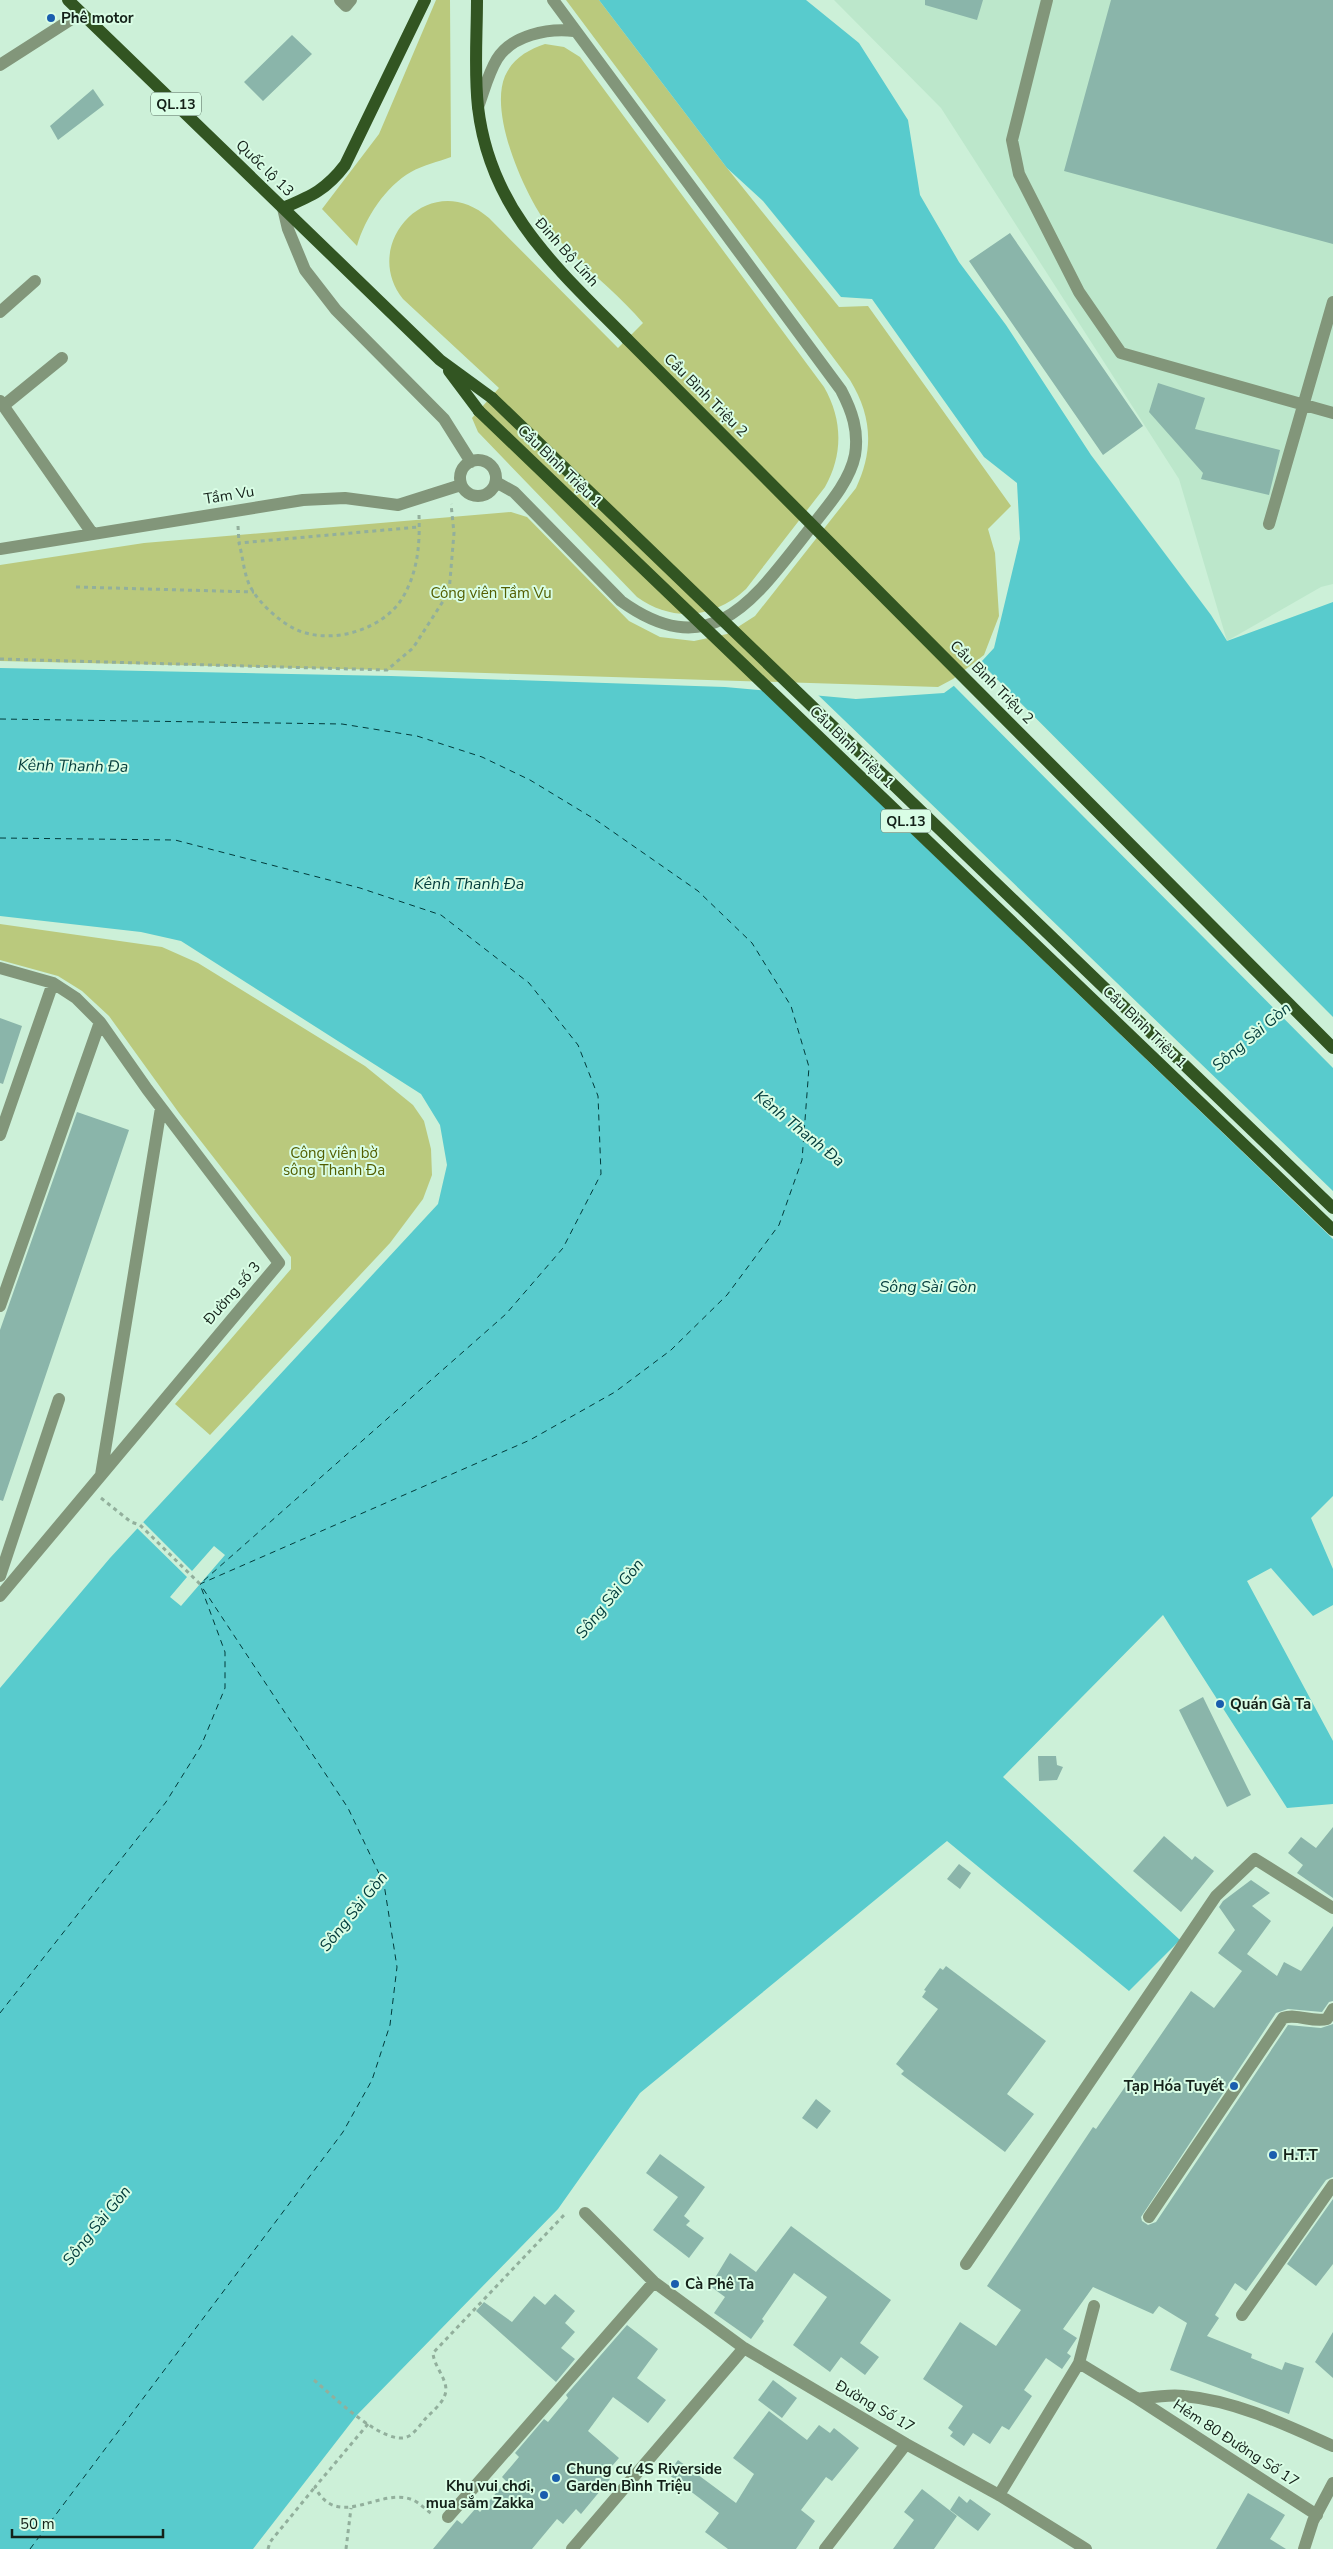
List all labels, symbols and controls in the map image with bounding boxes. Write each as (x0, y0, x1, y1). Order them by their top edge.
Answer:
place label: Phê motor (61, 8, 134, 28)
marker: Phê motor (45, 12, 57, 24)
road number: QL.13 (151, 92, 201, 116)
street label: Quốc lộ 13 (232, 135, 298, 201)
street label: Đinh Bộ Lĩnh (530, 212, 603, 291)
street label: Cầu Bình Triệu 2 (660, 349, 752, 441)
street label: Cầu Bình Triệu 1 (513, 420, 607, 512)
street label: Tầm Vu (202, 481, 256, 509)
park label: Công viên Tầm Vu (430, 583, 552, 603)
street label: Cầu Bình Triệu 2 (946, 636, 1038, 728)
street label: Cầu Bình Triệu 1 (805, 701, 899, 793)
water label: Kênh Thanh Đa (18, 754, 128, 778)
road number: QL.13 (881, 809, 931, 832)
water label: Kênh Thanh Đa (414, 873, 524, 895)
street label: Cầu Bình Triệu 1 (1098, 981, 1192, 1073)
water label: Sông Sài Gòn (1207, 997, 1296, 1076)
water label: Kênh Thanh Đa (750, 1085, 849, 1172)
park label: Công viên bờ sông Thanh Đa (283, 1143, 385, 1180)
street label: Đường số 3 (198, 1257, 265, 1330)
water label: Sông Sài Gòn (879, 1276, 977, 1298)
water label: Sông Sài Gòn (571, 1554, 649, 1643)
place label: Quán Gà Ta (1230, 1694, 1311, 1714)
marker: Quán Gà Ta (1214, 1698, 1226, 1710)
water label: Sông Sài Gòn (315, 1867, 393, 1956)
place label: Tạp Hóa Tuyết (1124, 2076, 1224, 2096)
marker: Tạp Hóa Tuyết (1228, 2080, 1240, 2092)
place label: H.T.T (1283, 2145, 1318, 2165)
marker: H.T.T (1267, 2149, 1279, 2161)
water label: Sông Sài Gòn (58, 2181, 136, 2270)
place label: Cà Phê Ta (685, 2274, 754, 2294)
marker: Cà Phê Ta (669, 2278, 681, 2290)
street label: Đường Số 17 (831, 2375, 918, 2437)
street label: Hẻm 80 Đường Số 17 (1169, 2395, 1303, 2491)
place label: Chung cư 4S Riverside Garden Bình Triệu (566, 2459, 722, 2496)
marker: Chung cư 4S Riverside Garden Bình Triệu (550, 2472, 562, 2484)
place label: Khu vui chơi, mua sắm Zakka (426, 2476, 534, 2513)
marker: Khu vui chơi, mua sắm Zakka (538, 2489, 550, 2501)
scale bar (12, 2506, 164, 2538)
text: 50 m (20, 2514, 55, 2534)

